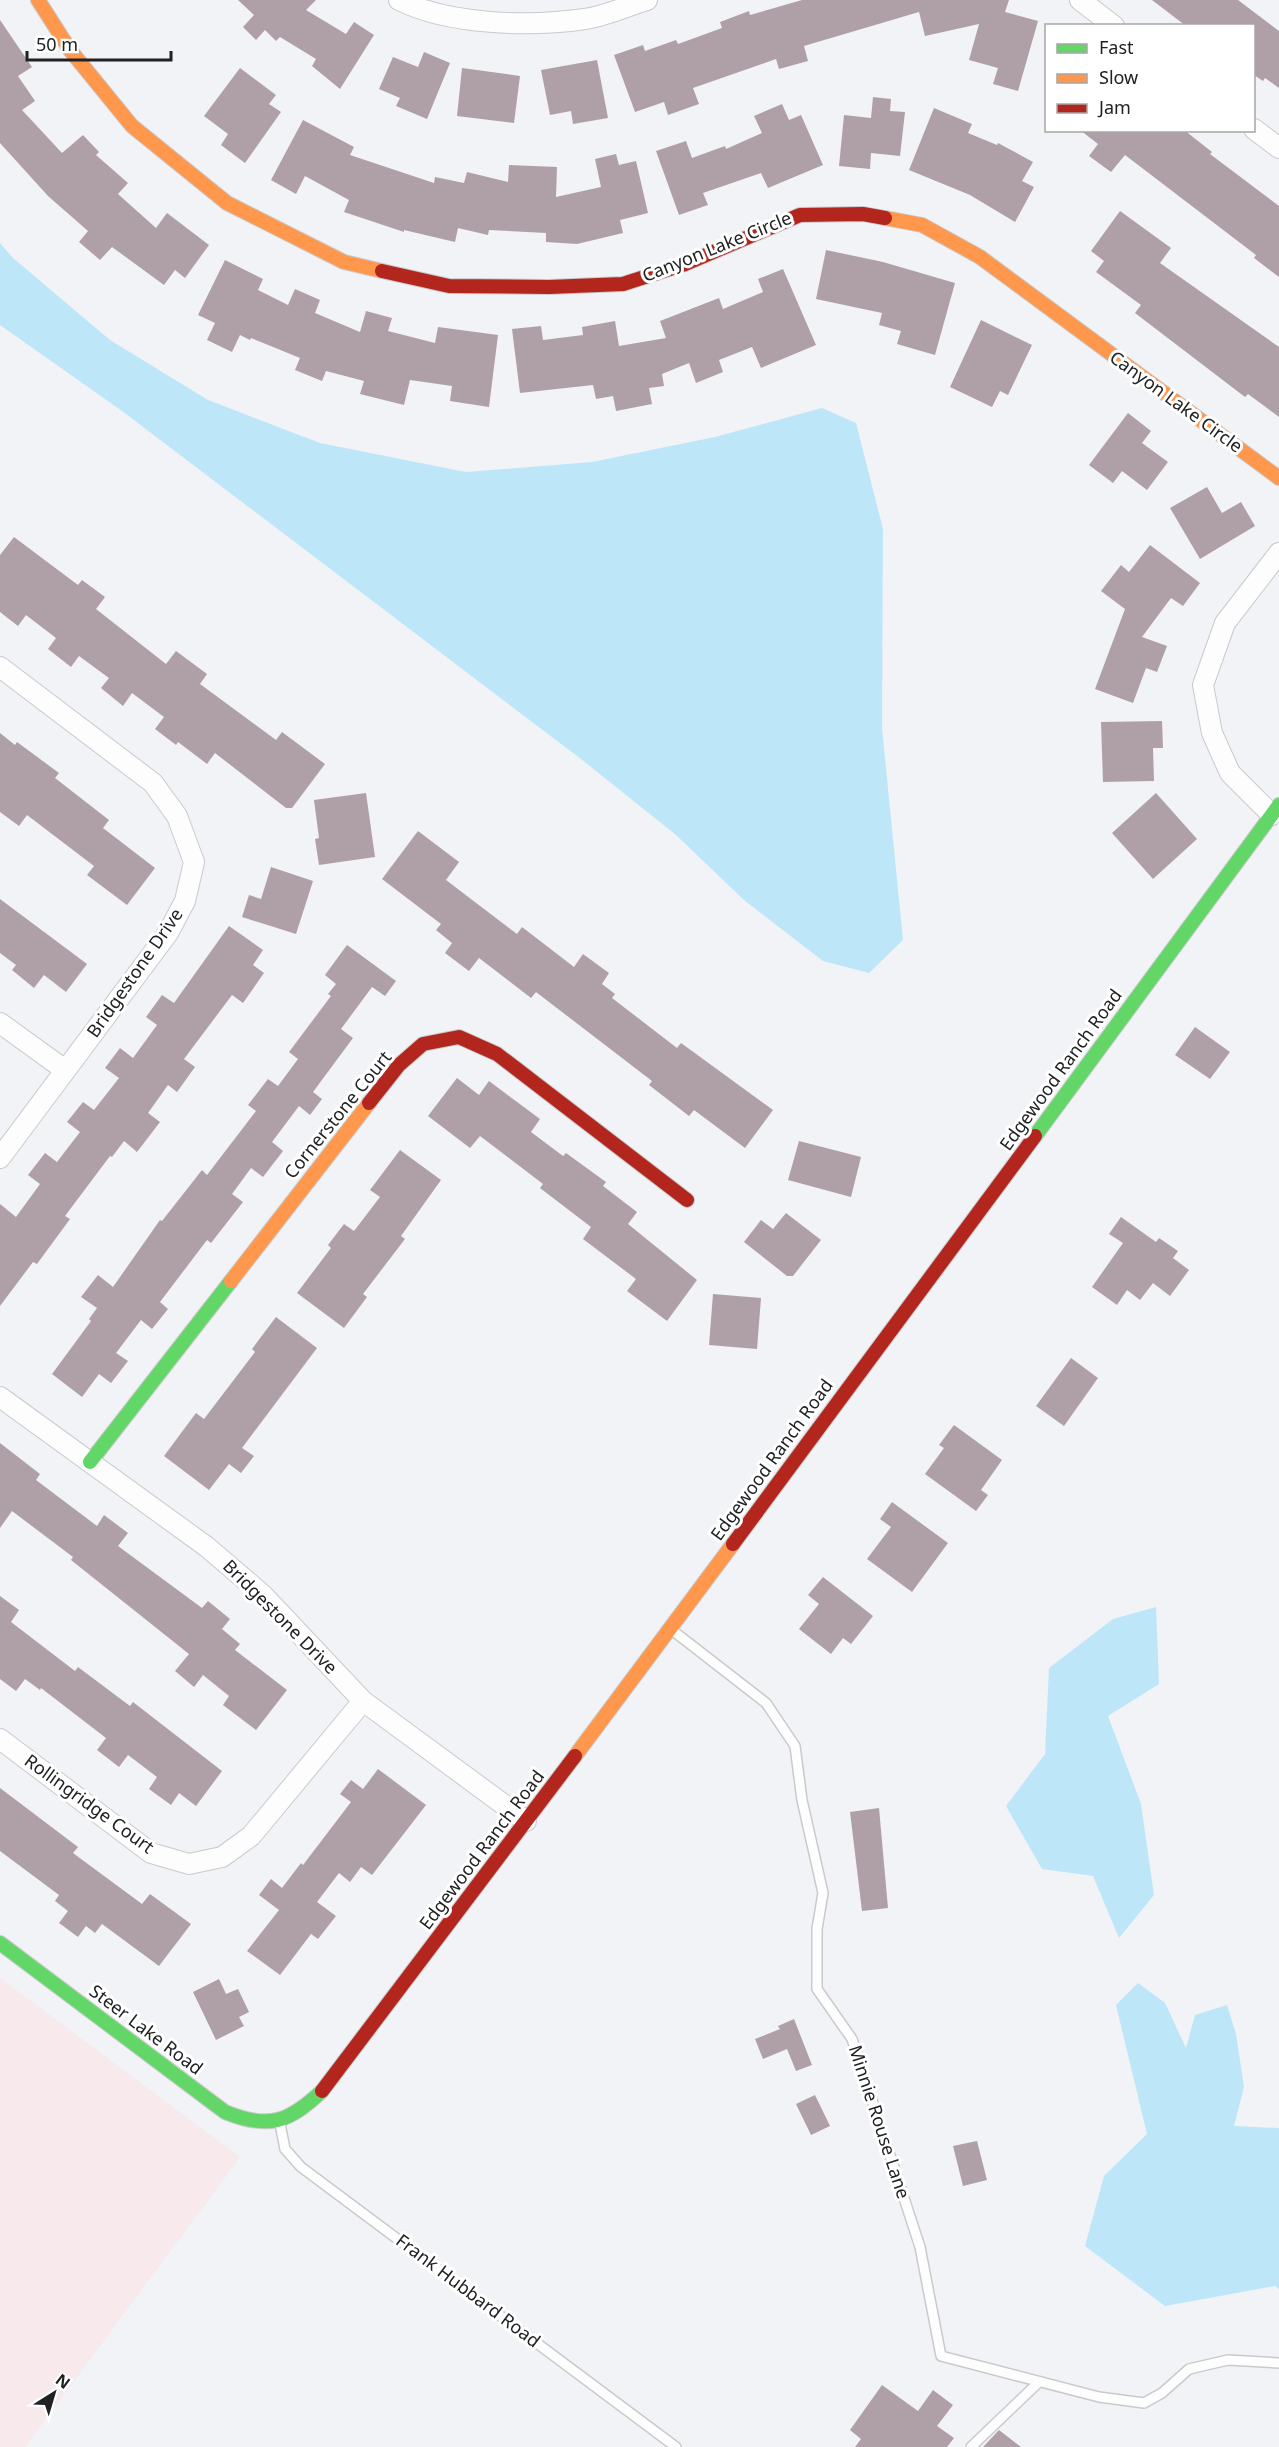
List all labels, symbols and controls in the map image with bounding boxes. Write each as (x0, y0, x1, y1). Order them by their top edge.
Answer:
scale bar (27, 24, 171, 62)
legend (1045, 24, 1255, 132)
text: 50 m (36, 32, 78, 56)
text: Fast (1099, 35, 1134, 59)
text: Slow (1099, 65, 1138, 89)
text: Jam (1097, 95, 1131, 119)
street label: Canyon Lake Circle (638, 205, 795, 287)
street label: Canyon Lake Circle (1105, 345, 1248, 458)
street label: Bridgestone Drive (81, 903, 188, 1042)
street label: Edgewood Ranch Road (994, 984, 1127, 1155)
street label: Cornerstone Court (278, 1045, 396, 1183)
street label: Edgewood Ranch Road (705, 1374, 838, 1545)
street label: Bridgestone Drive (218, 1554, 343, 1679)
street label: Rollingridge Court (20, 1748, 160, 1859)
street label: Edgewood Ranch Road (413, 1765, 549, 1934)
street label: Steer Lake Road (85, 1979, 208, 2080)
street label: Minnie Rouse Lane (844, 2042, 916, 2202)
street label: Frank Hubbard Road (392, 2228, 546, 2352)
north arrow (24, 2363, 84, 2423)
text: N (51, 2368, 75, 2394)

